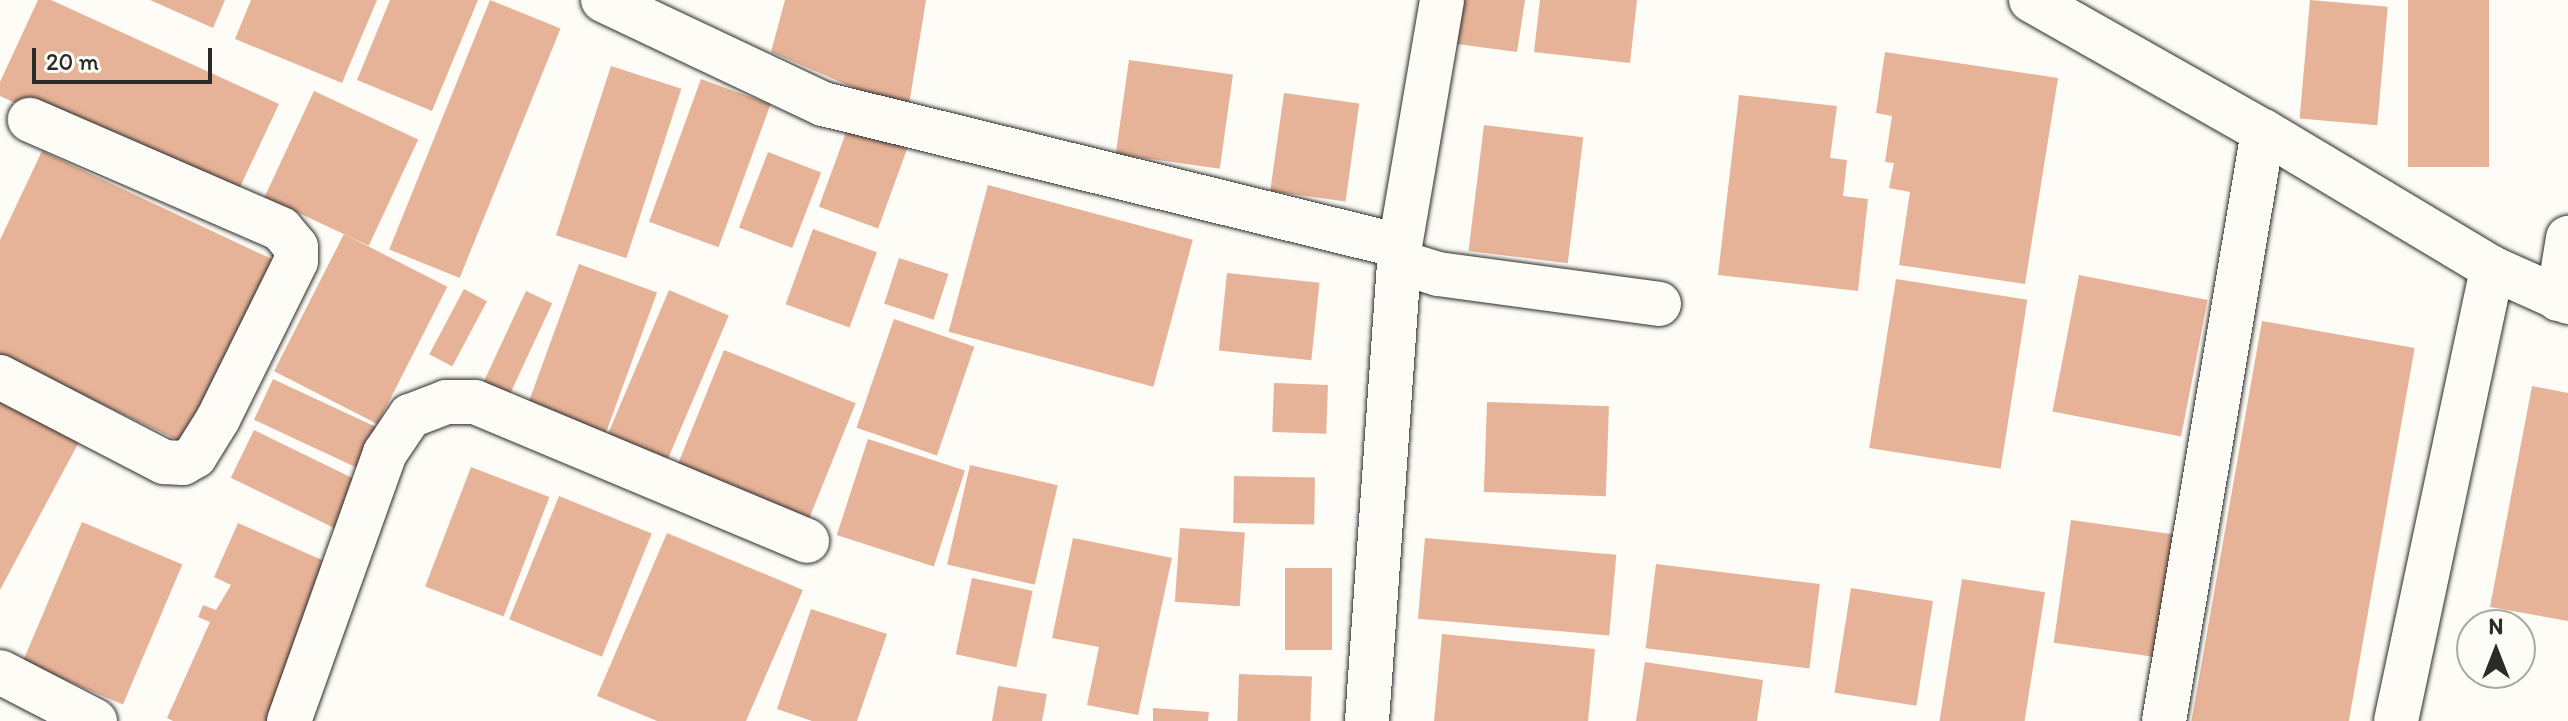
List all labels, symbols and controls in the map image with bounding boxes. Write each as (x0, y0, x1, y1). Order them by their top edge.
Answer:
scale bar (36, 32, 216, 82)
text: 20 m (46, 47, 99, 76)
north arrow (2456, 609, 2536, 689)
text: N (2489, 613, 2503, 640)

